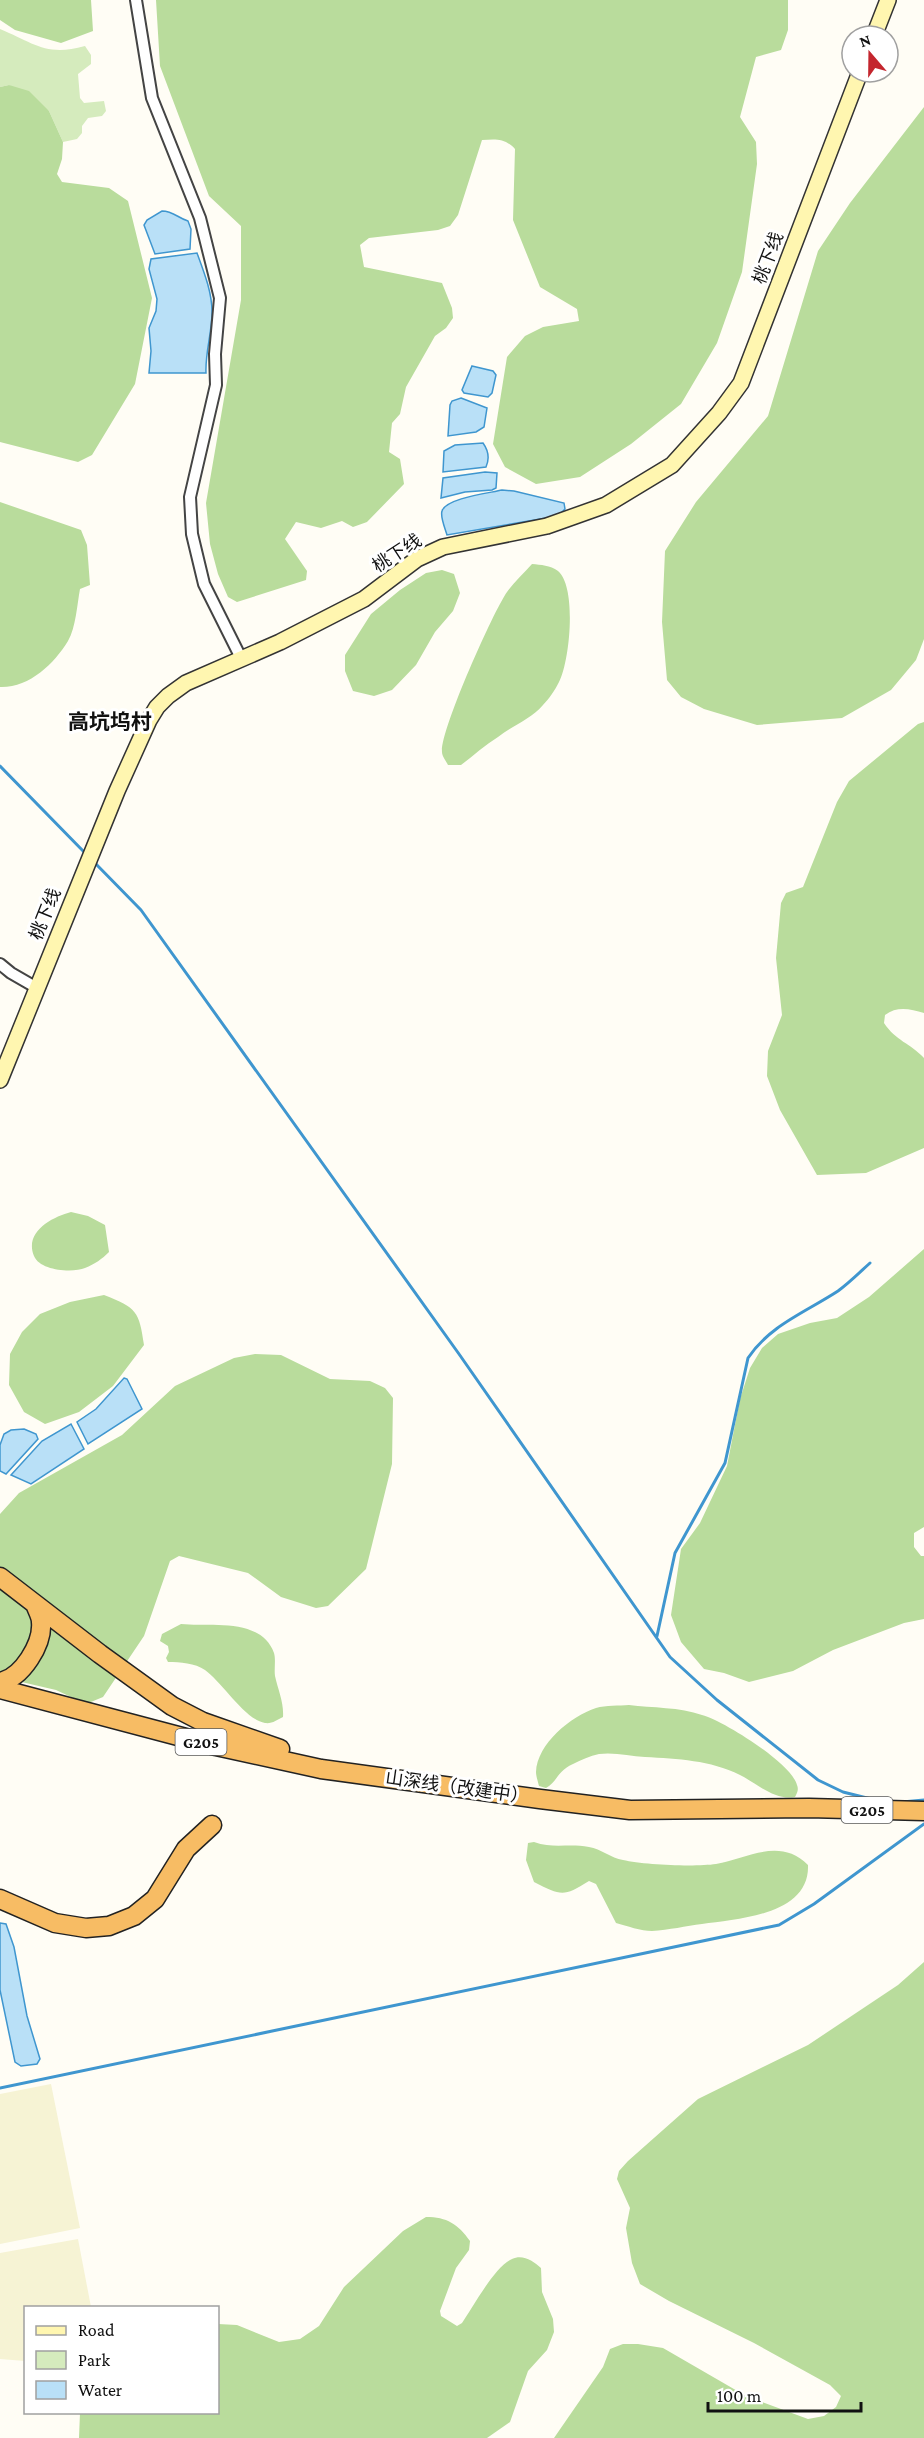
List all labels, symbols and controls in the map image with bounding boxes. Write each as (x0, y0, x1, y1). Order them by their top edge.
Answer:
north arrow (840, 24, 900, 84)
text: N (857, 30, 873, 50)
street label: 桃下线 (749, 229, 787, 287)
street label: 桃下线 (369, 530, 425, 576)
district label: 高坑坞村 (68, 710, 152, 734)
street label: 桃下线 (26, 885, 64, 943)
road number: G205 (176, 1729, 226, 1755)
street label: 山深线（改建中） (384, 1767, 530, 1807)
road number: G205 (842, 1797, 892, 1823)
legend (24, 2306, 219, 2414)
text: Road (78, 2320, 115, 2340)
text: Park (78, 2350, 110, 2370)
scale bar (708, 2375, 861, 2413)
text: Water (78, 2380, 123, 2400)
text: 100 m (717, 2386, 762, 2406)

